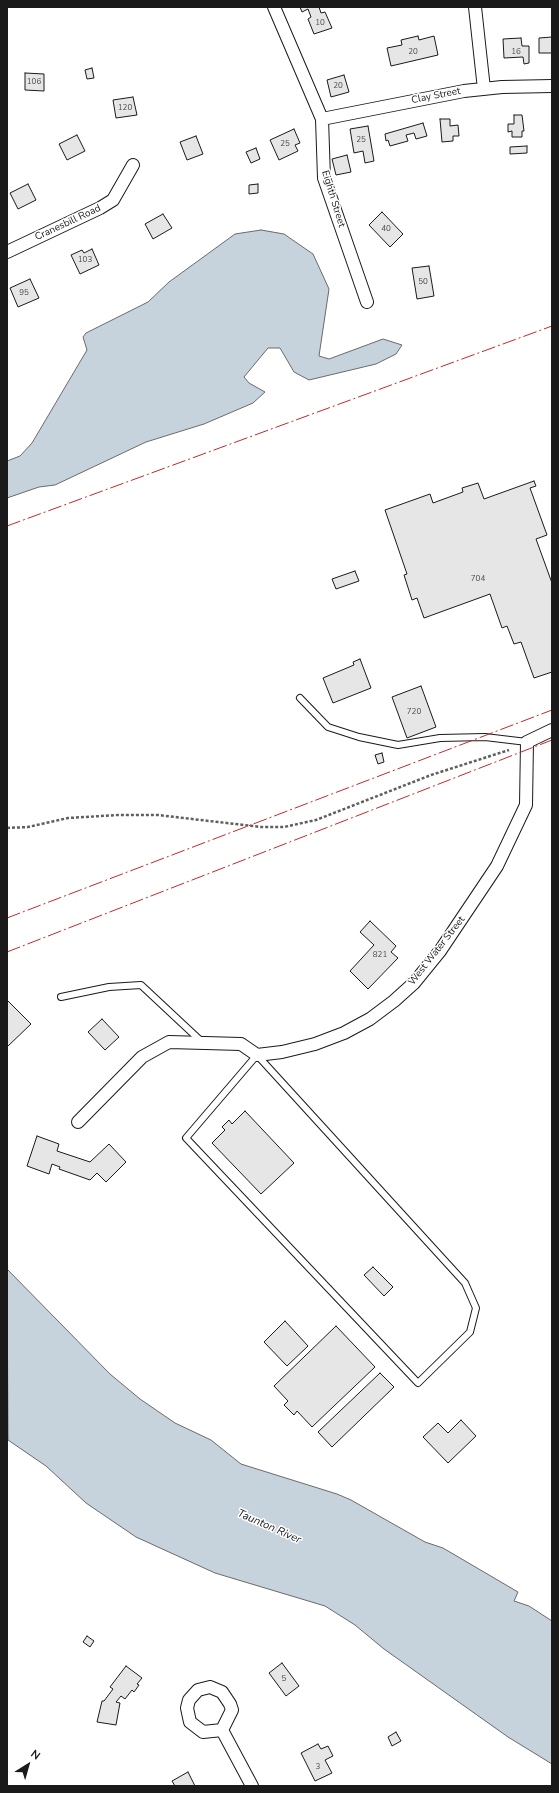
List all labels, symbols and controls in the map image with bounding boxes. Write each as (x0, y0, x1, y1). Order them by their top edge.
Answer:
house number: 10 (315, 18, 325, 28)
house number: 20 (408, 47, 418, 57)
house number: 16 (511, 47, 521, 57)
house number: 106 (27, 77, 41, 87)
house number: 20 (333, 81, 343, 91)
street label: Clay Street (410, 85, 462, 107)
house number: 120 (118, 103, 132, 113)
house number: 25 (356, 135, 366, 145)
house number: 25 (280, 139, 290, 149)
street label: Eighth Street (319, 169, 347, 229)
street label: Cranesbill Road (33, 203, 103, 243)
house number: 40 (381, 224, 391, 234)
house number: 103 (78, 255, 92, 265)
house number: 50 (418, 277, 428, 287)
house number: 95 (19, 288, 29, 298)
house number: 704 (471, 574, 485, 584)
house number: 720 (407, 707, 421, 717)
street label: West Water Street (406, 914, 468, 988)
house number: 821 (373, 950, 387, 960)
water label: Taunton River (235, 1507, 303, 1547)
house number: 5 (282, 1674, 286, 1684)
north arrow (8, 1745, 48, 1785)
text: N (28, 1747, 43, 1763)
house number: 3 (316, 1762, 320, 1772)

